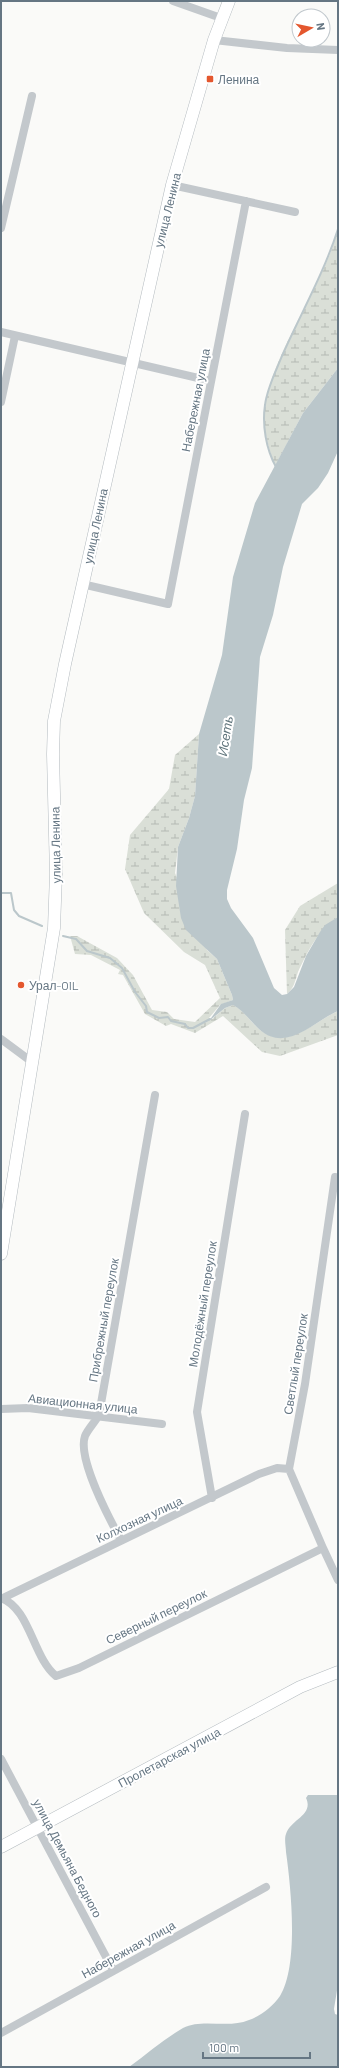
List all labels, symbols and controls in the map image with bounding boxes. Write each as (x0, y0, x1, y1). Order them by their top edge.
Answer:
north arrow (291, 8, 331, 48)
text: N (314, 22, 328, 31)
place label: Ленина (218, 72, 260, 86)
marker: Ленина (205, 74, 215, 84)
street label: улица Ленина (151, 171, 184, 249)
street label: Набережная улица (178, 347, 213, 453)
street label: улица Ленина (80, 487, 111, 565)
water label: Исеть (214, 715, 236, 757)
street label: улица Ленина (47, 806, 64, 883)
place label: Урал-OIL (29, 978, 79, 993)
marker: Урал-OIL (16, 980, 26, 990)
street label: Молодёжный переулок (185, 1239, 220, 1368)
street label: Прибрежный переулок (85, 1256, 122, 1383)
street label: Светлый переулок (280, 1312, 311, 1416)
street label: Авиационная улица (28, 1390, 139, 1417)
street label: Колхозная улица (94, 1493, 185, 1546)
street label: Северный переулок (103, 1585, 210, 1647)
street label: Пролетарская улица (115, 1724, 223, 1791)
street label: улица Демьяна Бедного (30, 1796, 105, 1920)
street label: Набережная улица (79, 1917, 178, 1981)
scale bar (203, 2034, 310, 2060)
text: 100 m (209, 2040, 239, 2054)

